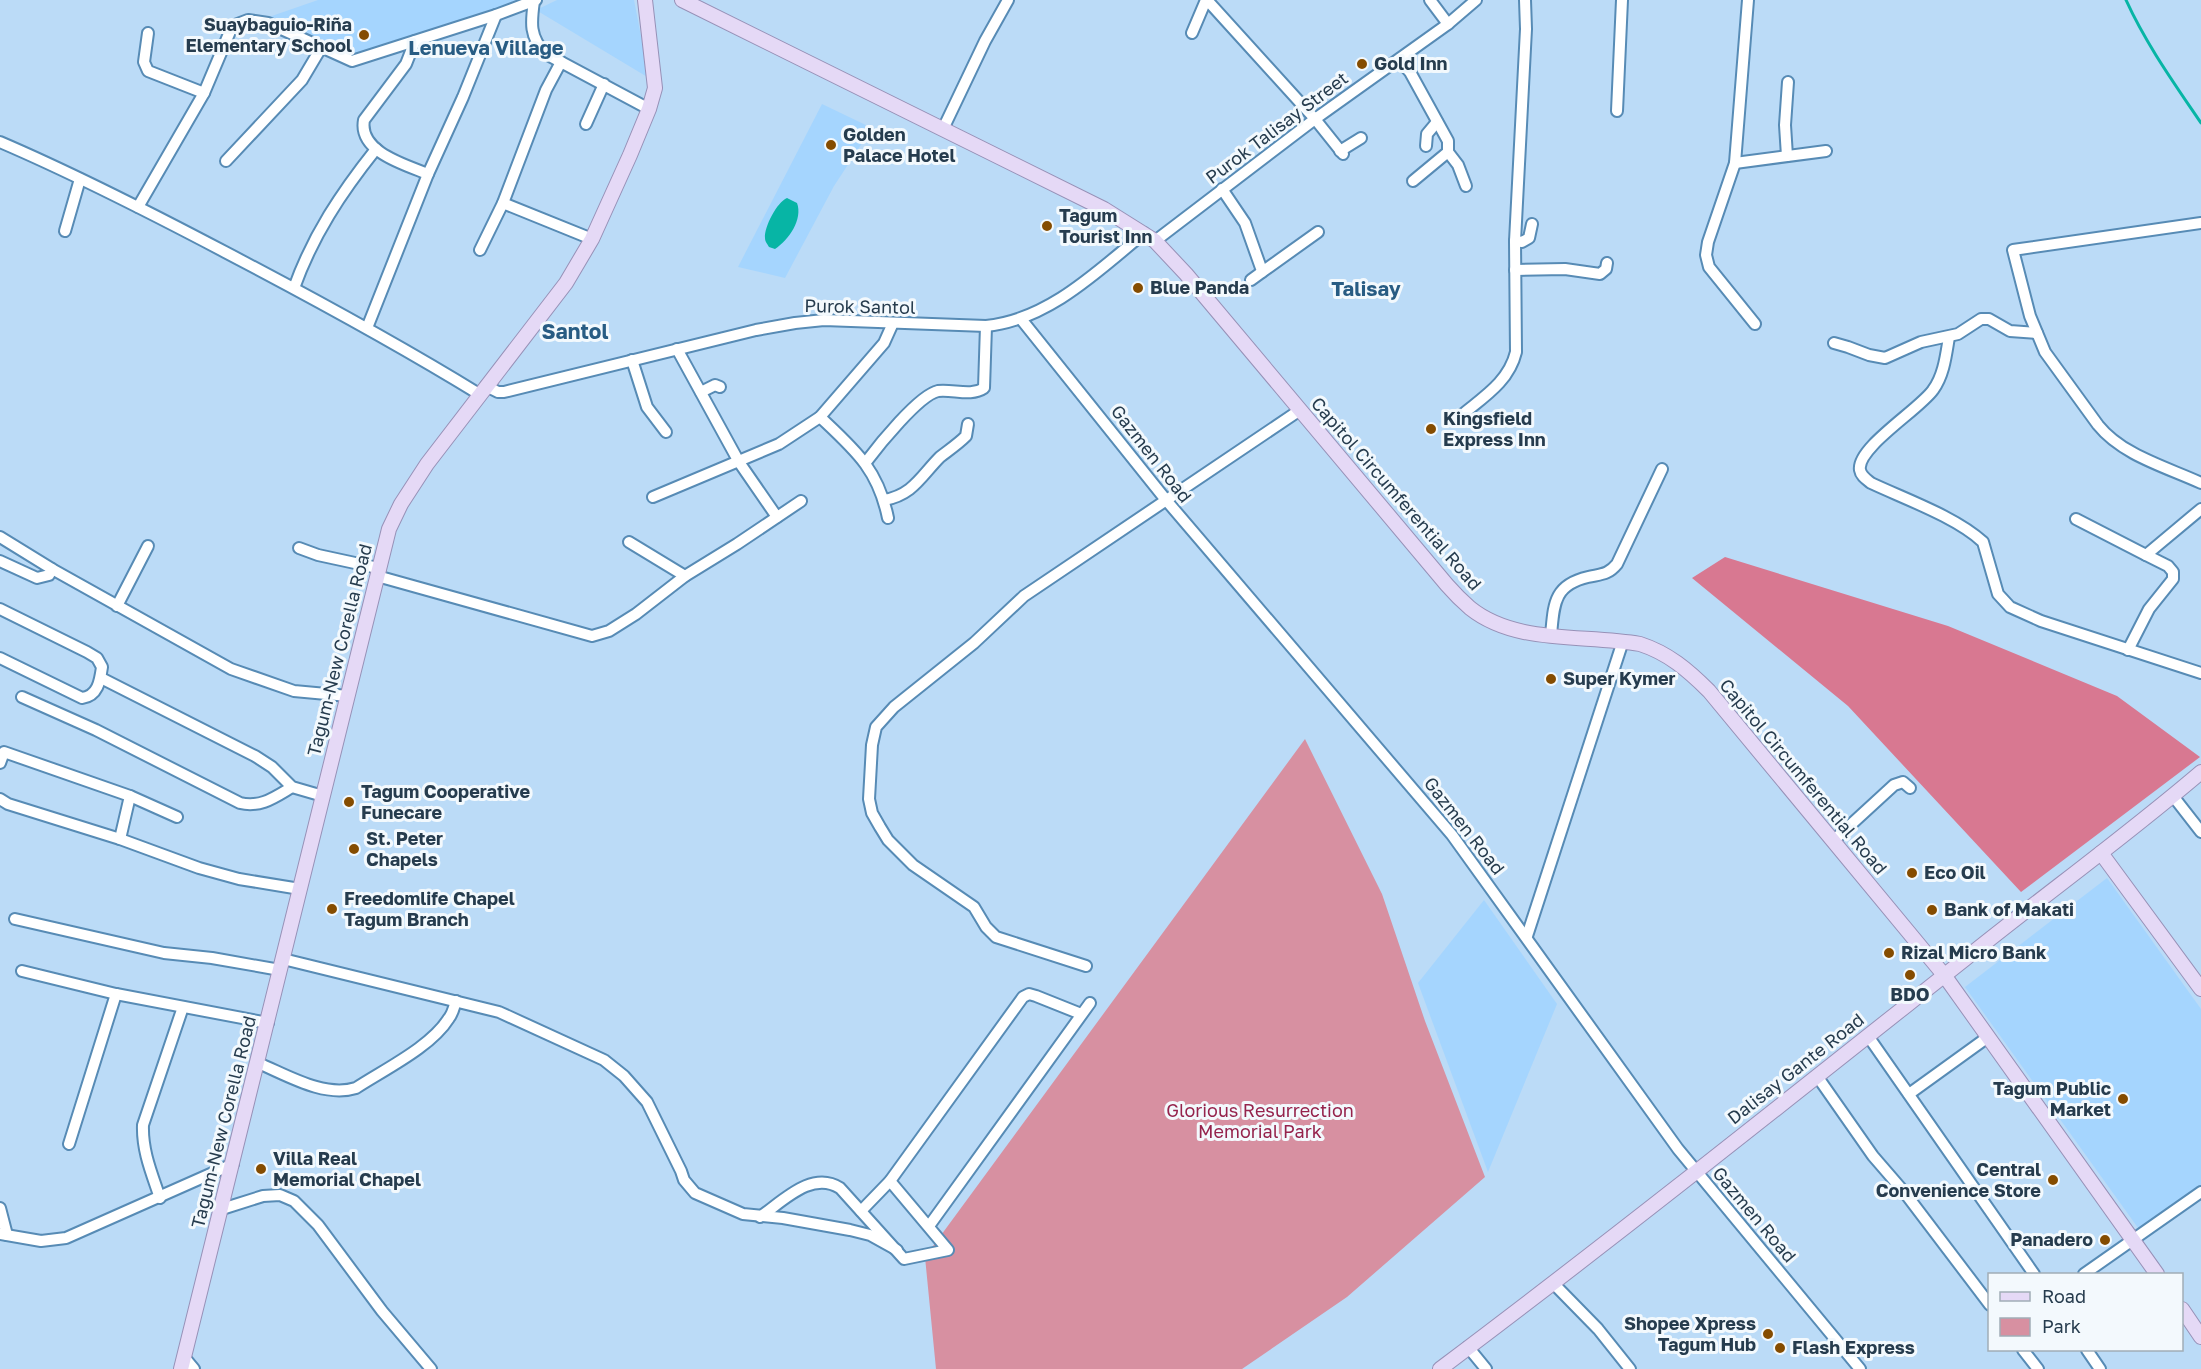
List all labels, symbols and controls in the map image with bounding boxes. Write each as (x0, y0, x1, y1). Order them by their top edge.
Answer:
place label: Suaybaguio-Riña Elementary School (186, 13, 352, 56)
marker: Suaybaguio-Riña Elementary School (357, 28, 371, 42)
district label: Lenueva Village (408, 35, 564, 59)
place label: Gold Inn (1374, 52, 1448, 74)
marker: Gold Inn (1355, 57, 1369, 71)
street label: Purok Talisay Street (1201, 67, 1352, 188)
place label: Golden Palace Hotel (843, 123, 955, 166)
marker: Golden Palace Hotel (824, 138, 838, 152)
place label: Tagum Tourist Inn (1059, 204, 1152, 247)
marker: Tagum Tourist Inn (1040, 219, 1054, 233)
place label: Blue Panda (1150, 276, 1249, 298)
district label: Talisay (1331, 276, 1401, 300)
marker: Blue Panda (1131, 281, 1145, 295)
street label: Purok Santol (804, 294, 916, 318)
district label: Santol (542, 318, 609, 344)
street label: Capitol Circumferential Road (1307, 392, 1487, 594)
street label: Gazmen Road (1107, 400, 1197, 507)
place label: Kingsfield Express Inn (1443, 407, 1546, 450)
marker: Kingsfield Express Inn (1424, 422, 1438, 436)
street label: Tagum-New Corella Road (302, 541, 376, 758)
place label: Super Kymer (1563, 667, 1676, 689)
marker: Super Kymer (1544, 672, 1558, 686)
street label: Capitol Circumferential Road (1715, 674, 1892, 879)
street label: Gazmen Road (1420, 772, 1510, 879)
place label: Tagum Cooperative Funecare (361, 780, 531, 823)
marker: Tagum Cooperative Funecare (342, 795, 356, 809)
place label: St. Peter Chapels (366, 827, 443, 870)
marker: St. Peter Chapels (347, 842, 361, 856)
place label: Eco Oil (1924, 861, 1986, 883)
marker: Eco Oil (1905, 866, 1919, 880)
place label: Freedomlife Chapel Tagum Branch (344, 887, 515, 930)
place label: Bank of Makati (1944, 898, 2074, 920)
marker: Freedomlife Chapel Tagum Branch (325, 902, 339, 916)
marker: Bank of Makati (1925, 903, 1939, 917)
place label: Rizal Micro Bank (1901, 941, 2047, 963)
marker: Rizal Micro Bank (1882, 946, 1896, 960)
marker: BDO (1903, 968, 1917, 982)
place label: BDO (1890, 983, 1930, 1005)
street label: Dalisay Gante Road (1723, 1008, 1868, 1128)
street label: Tagum-New Corella Road (186, 1013, 260, 1230)
place label: Tagum Public Market (1993, 1077, 2111, 1120)
marker: Tagum Public Market (2116, 1092, 2130, 1106)
park label: Glorious Resurrection Memorial Park (1166, 1099, 1354, 1142)
place label: Villa Real Memorial Chapel (273, 1147, 421, 1190)
place label: Central Convenience Store (1876, 1158, 2041, 1201)
marker: Villa Real Memorial Chapel (254, 1162, 268, 1176)
street label: Gazmen Road (1708, 1162, 1801, 1267)
marker: Central Convenience Store (2046, 1173, 2060, 1187)
place label: Panadero (2010, 1228, 2093, 1250)
marker: Panadero (2098, 1233, 2112, 1247)
legend (1988, 1273, 2183, 1351)
text: Road (2042, 1285, 2086, 1307)
place label: Shopee Xpress Tagum Hub (1624, 1312, 1756, 1355)
text: Park (2042, 1315, 2081, 1337)
marker: Shopee Xpress Tagum Hub (1761, 1327, 1775, 1341)
place label: Flash Express (1792, 1336, 1915, 1358)
marker: Flash Express (1773, 1341, 1787, 1355)

